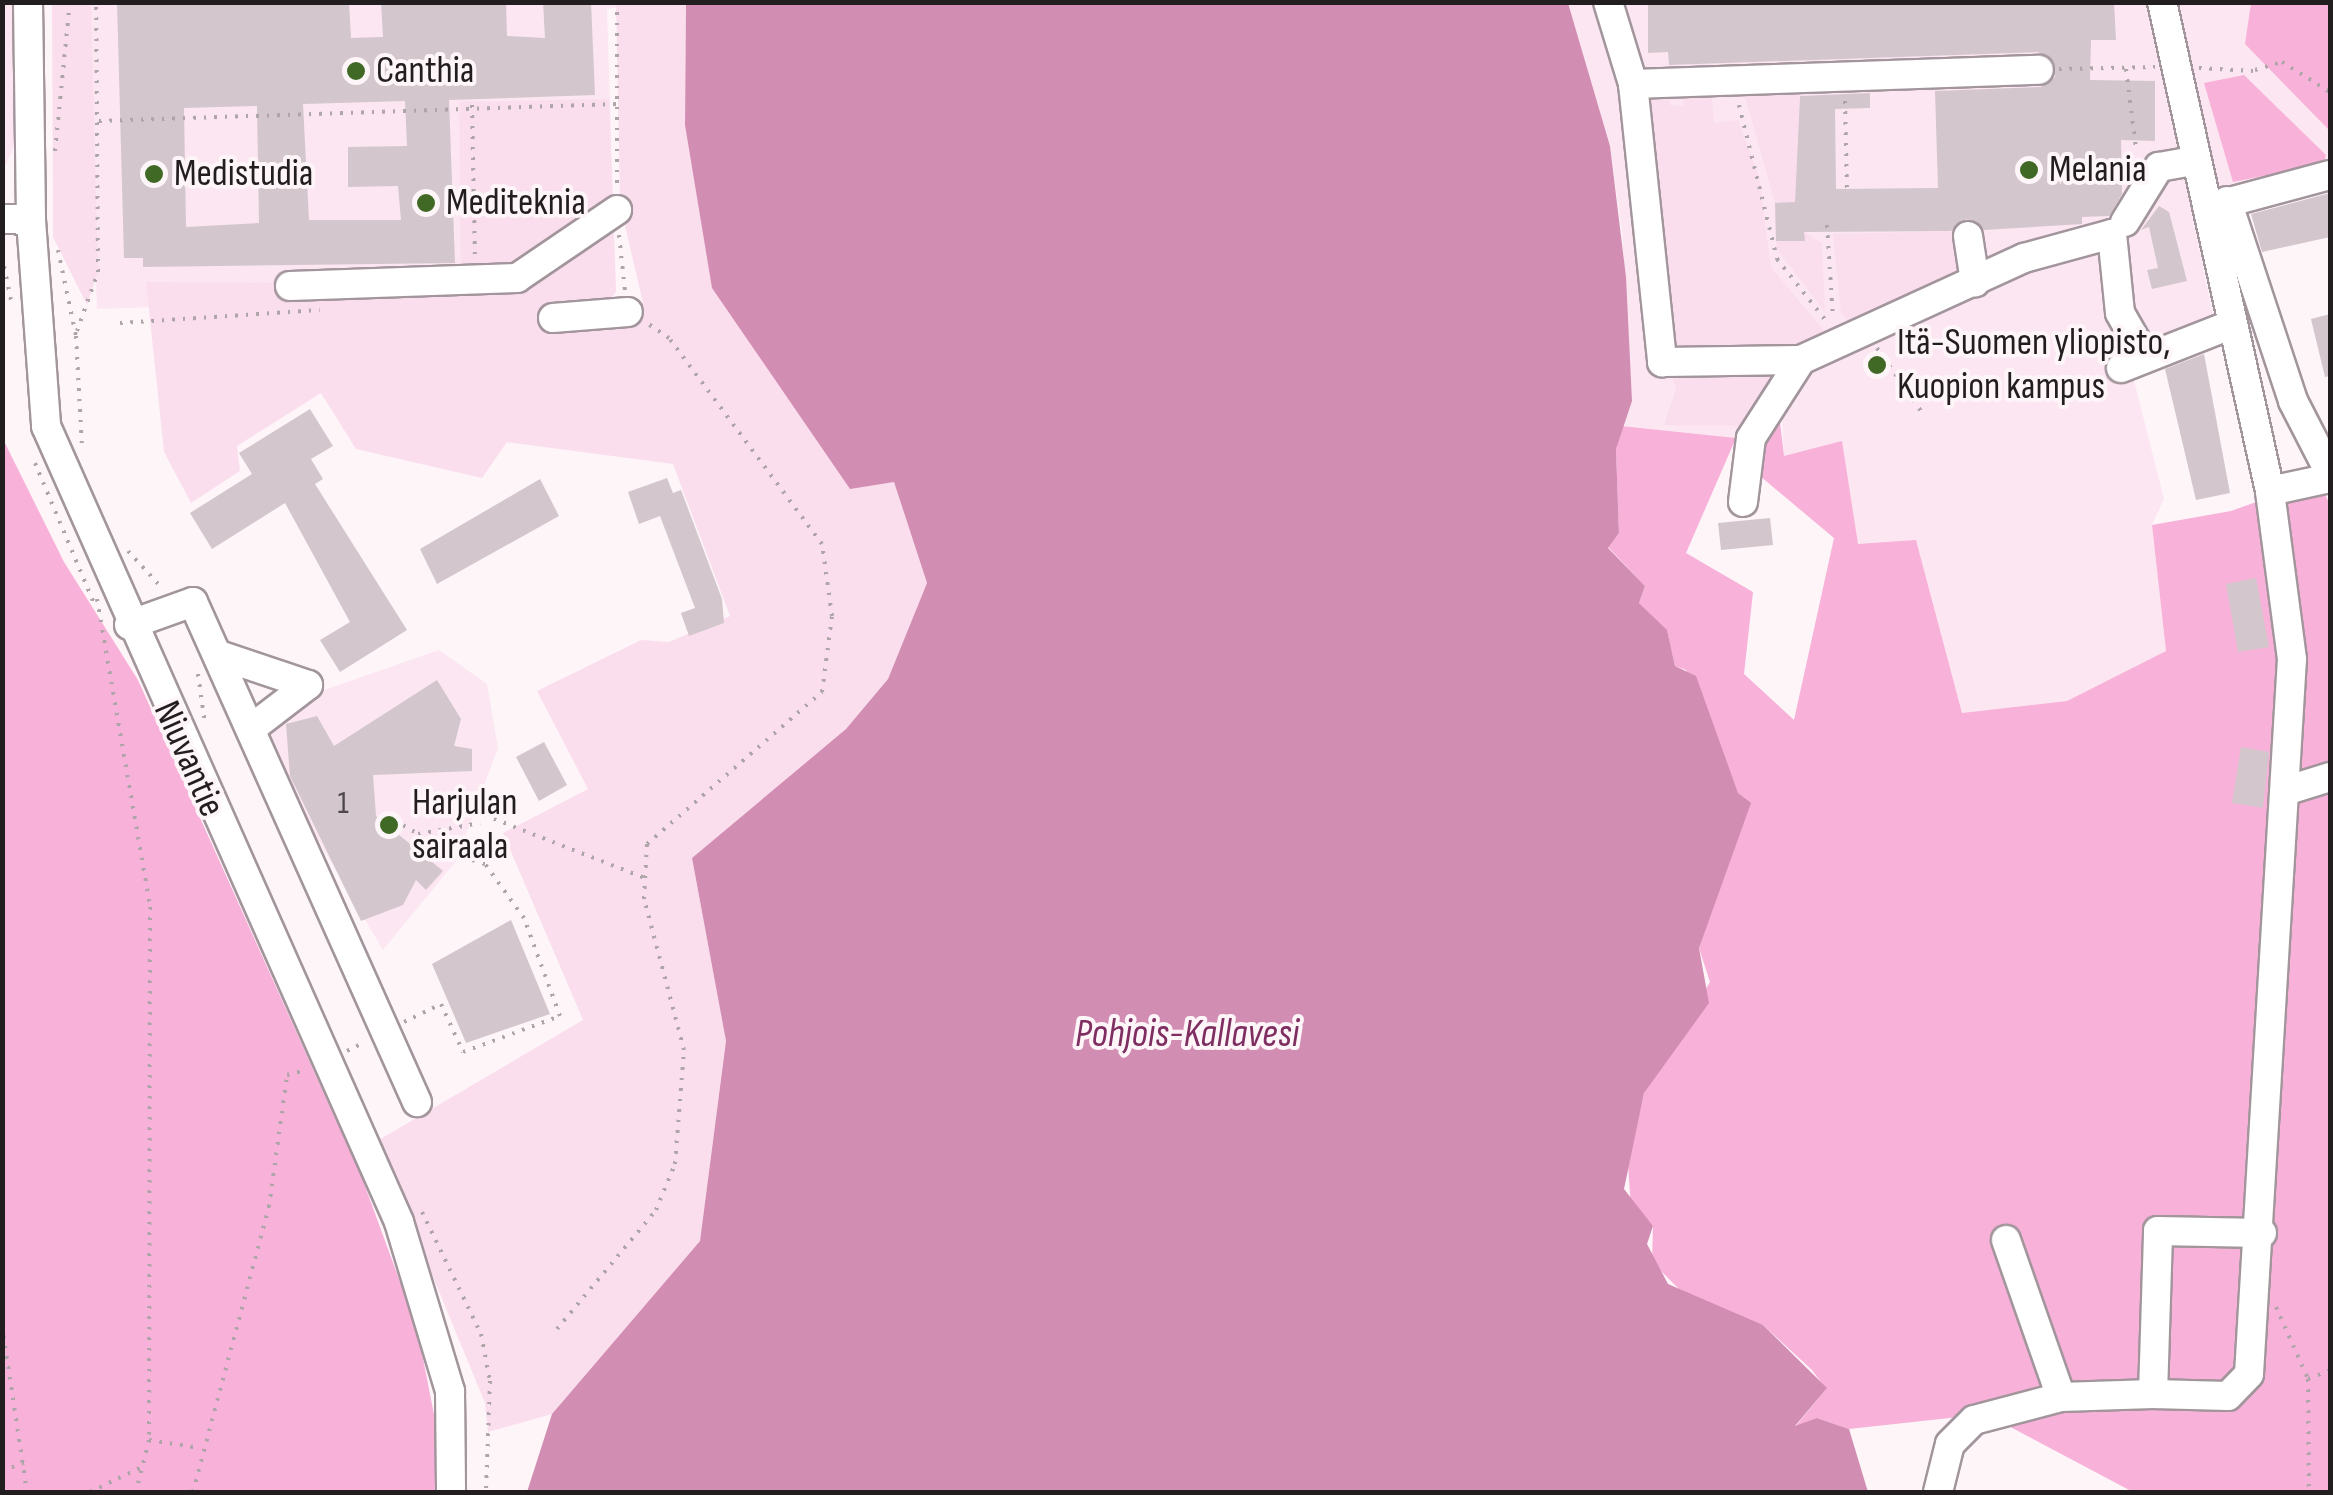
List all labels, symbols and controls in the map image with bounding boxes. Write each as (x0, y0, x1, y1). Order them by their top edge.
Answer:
place label: Canthia (376, 48, 474, 94)
marker: Canthia (345, 60, 367, 82)
place label: Melania (2049, 147, 2147, 193)
place label: Medistudia (174, 151, 313, 197)
marker: Melania (2018, 159, 2040, 181)
marker: Medistudia (143, 163, 165, 185)
place label: Mediteknia (446, 180, 586, 226)
marker: Mediteknia (415, 192, 437, 214)
place label: Itä-Suomen yliopisto, Kuopion kampus (1897, 320, 2170, 409)
marker: Itä-Suomen yliopisto, Kuopion kampus (1866, 354, 1888, 376)
street label: Niuvantie (143, 694, 235, 824)
place label: Harjulan sairaala (412, 780, 517, 869)
house number: 1 (337, 785, 349, 823)
marker: Harjulan sairaala (376, 812, 402, 838)
water label: Pohjois-Kallavesi (1075, 1010, 1299, 1058)

